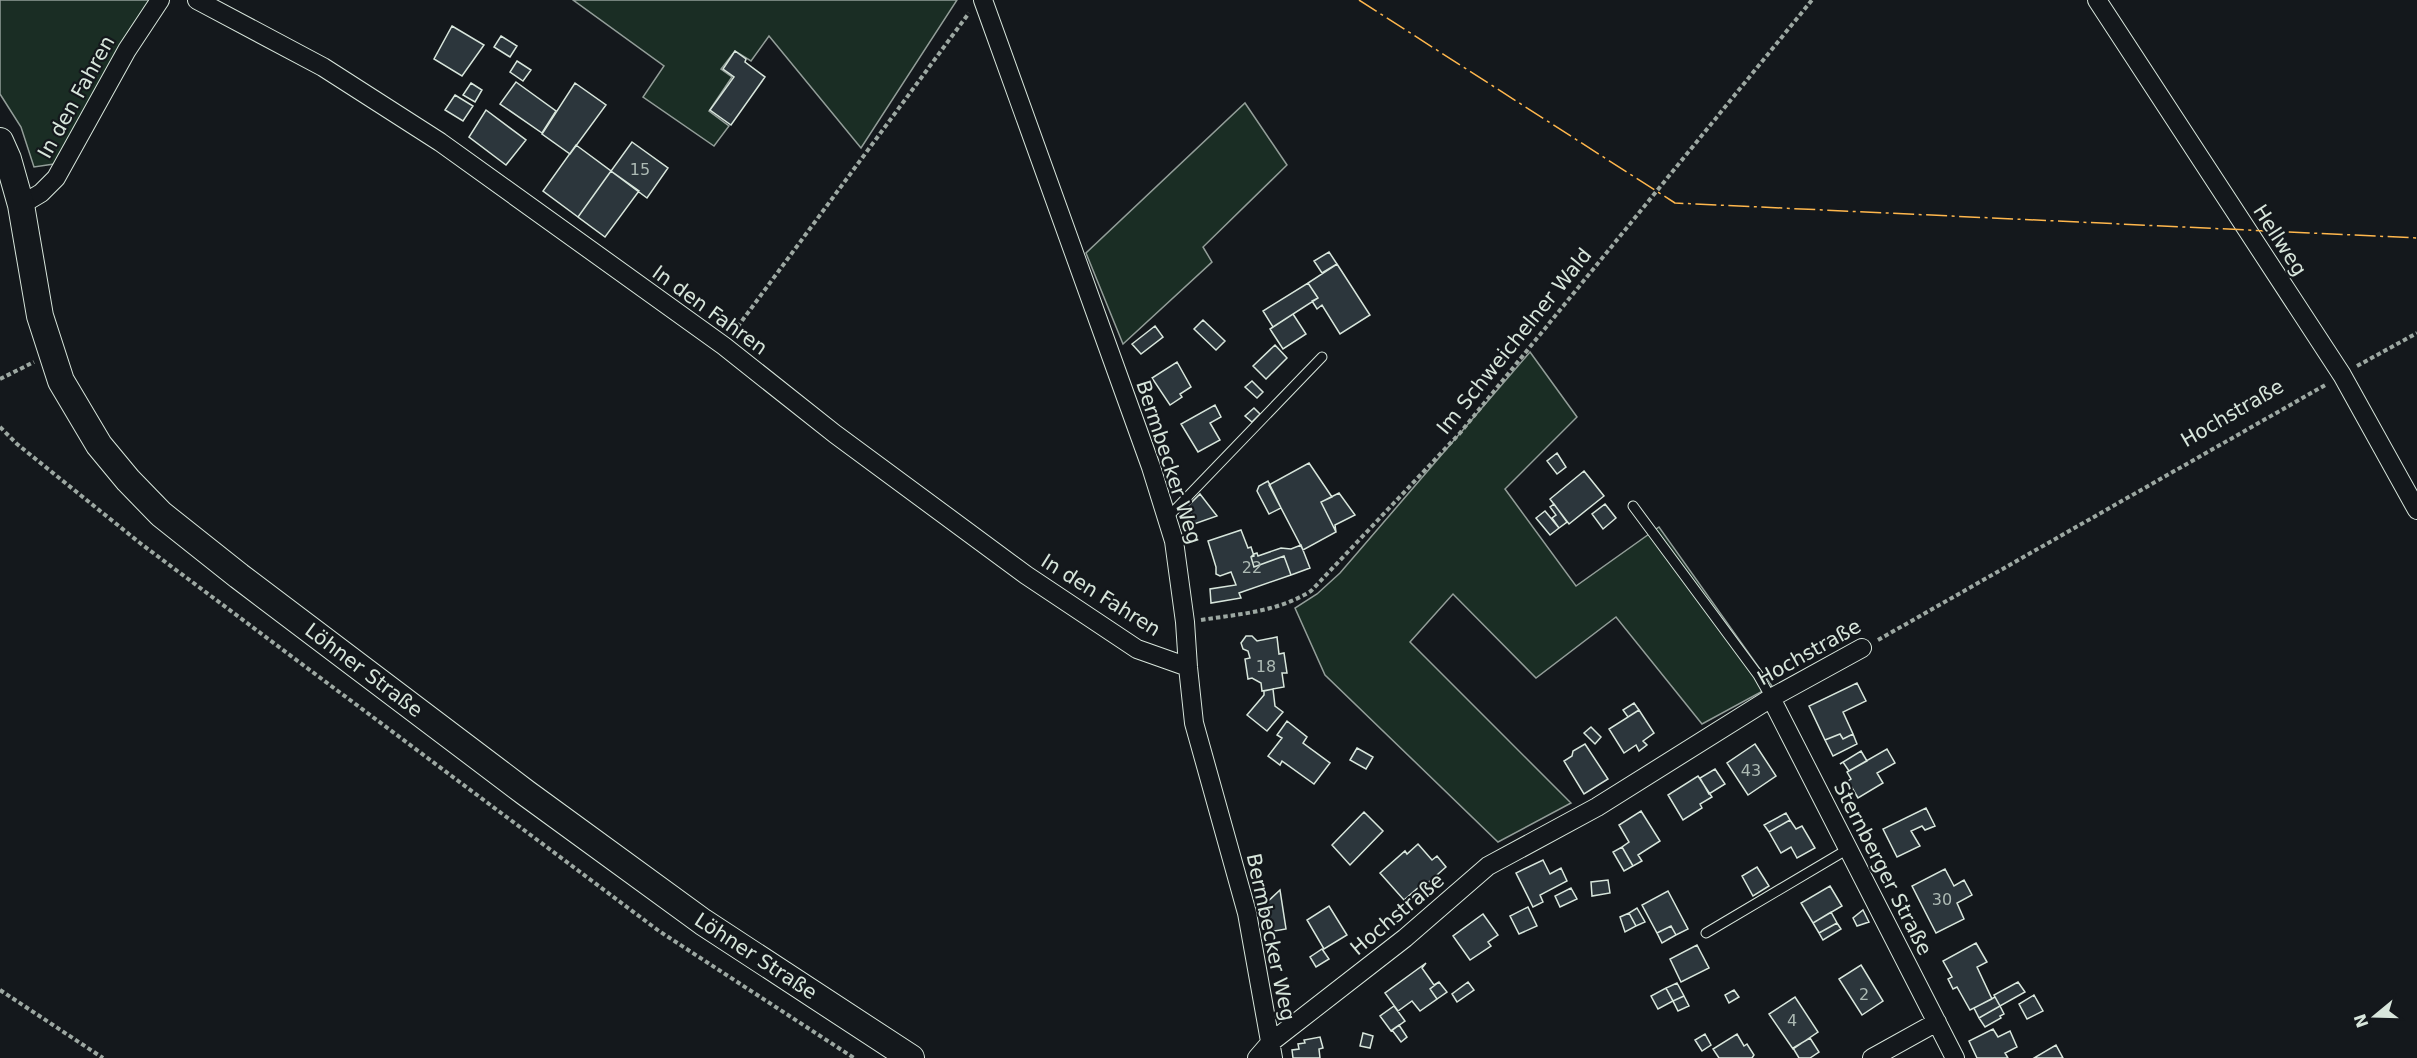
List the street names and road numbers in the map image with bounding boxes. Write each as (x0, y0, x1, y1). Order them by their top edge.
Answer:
street label: In den Fahren (32, 32, 120, 162)
street label: Hellweg (2248, 200, 2312, 280)
street label: Im Schweichelner Wald (1432, 243, 1596, 439)
street label: In den Fahren (648, 260, 772, 360)
street label: Hochstraße (2176, 374, 2288, 452)
street label: Bermbecker Weg (1131, 377, 1207, 547)
street label: In den Fahren (1037, 549, 1165, 641)
street label: Hochstraße (1753, 614, 1865, 690)
street label: Löhner Straße (300, 618, 428, 722)
street label: Sternberger Straße (1829, 777, 1937, 959)
street label: Bermbecker Weg (1242, 851, 1300, 1023)
street label: Hochstraße (1345, 868, 1449, 960)
street label: Löhner Straße (690, 907, 822, 1005)

